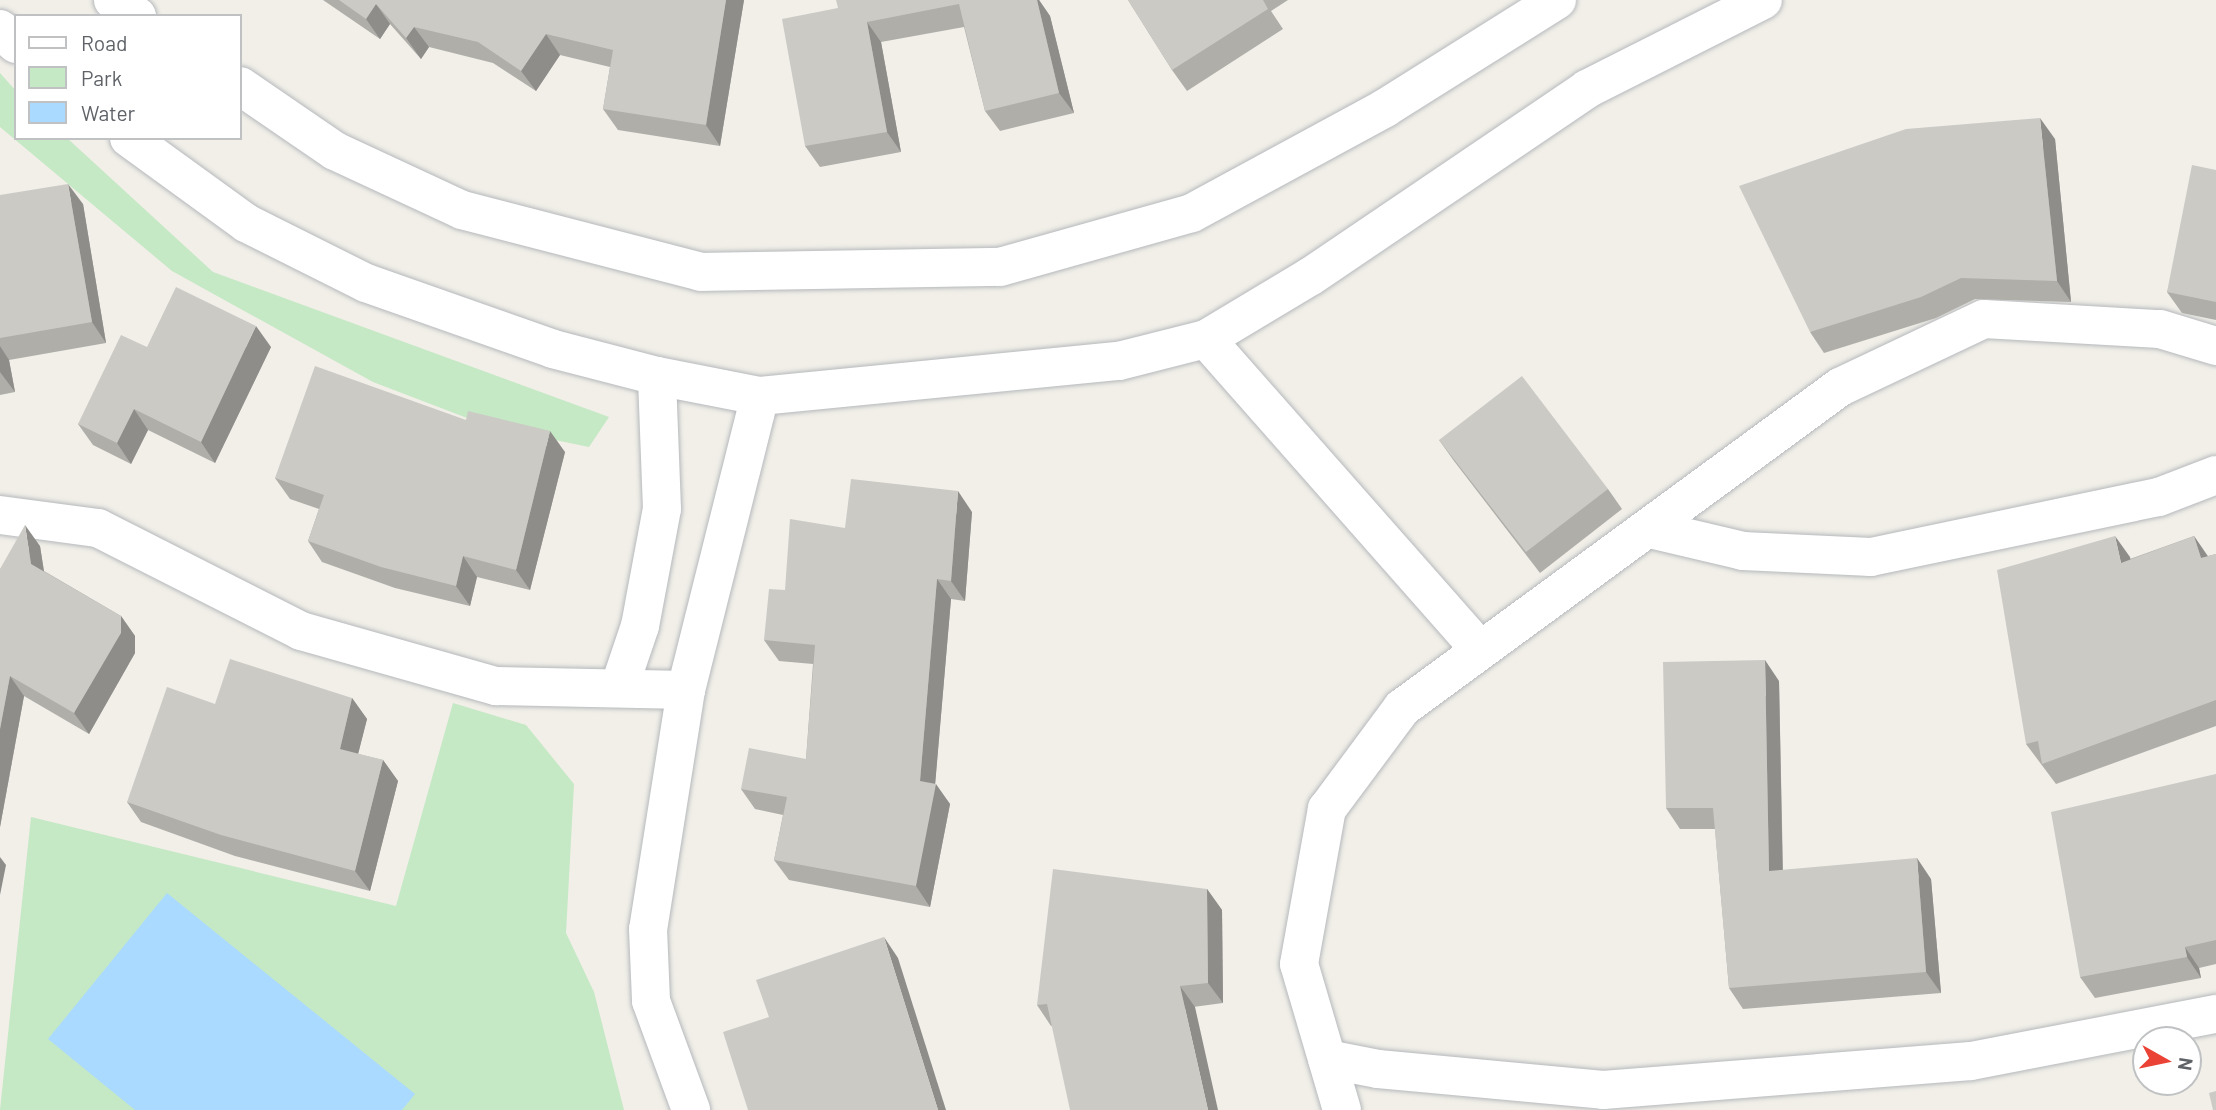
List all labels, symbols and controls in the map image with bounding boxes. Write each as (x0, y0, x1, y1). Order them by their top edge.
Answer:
legend (14, 14, 242, 140)
text: Road (81, 30, 127, 55)
text: Park (81, 65, 122, 90)
text: Water (81, 100, 135, 125)
north arrow (2132, 1026, 2202, 1096)
text: N (2174, 1056, 2199, 1072)

